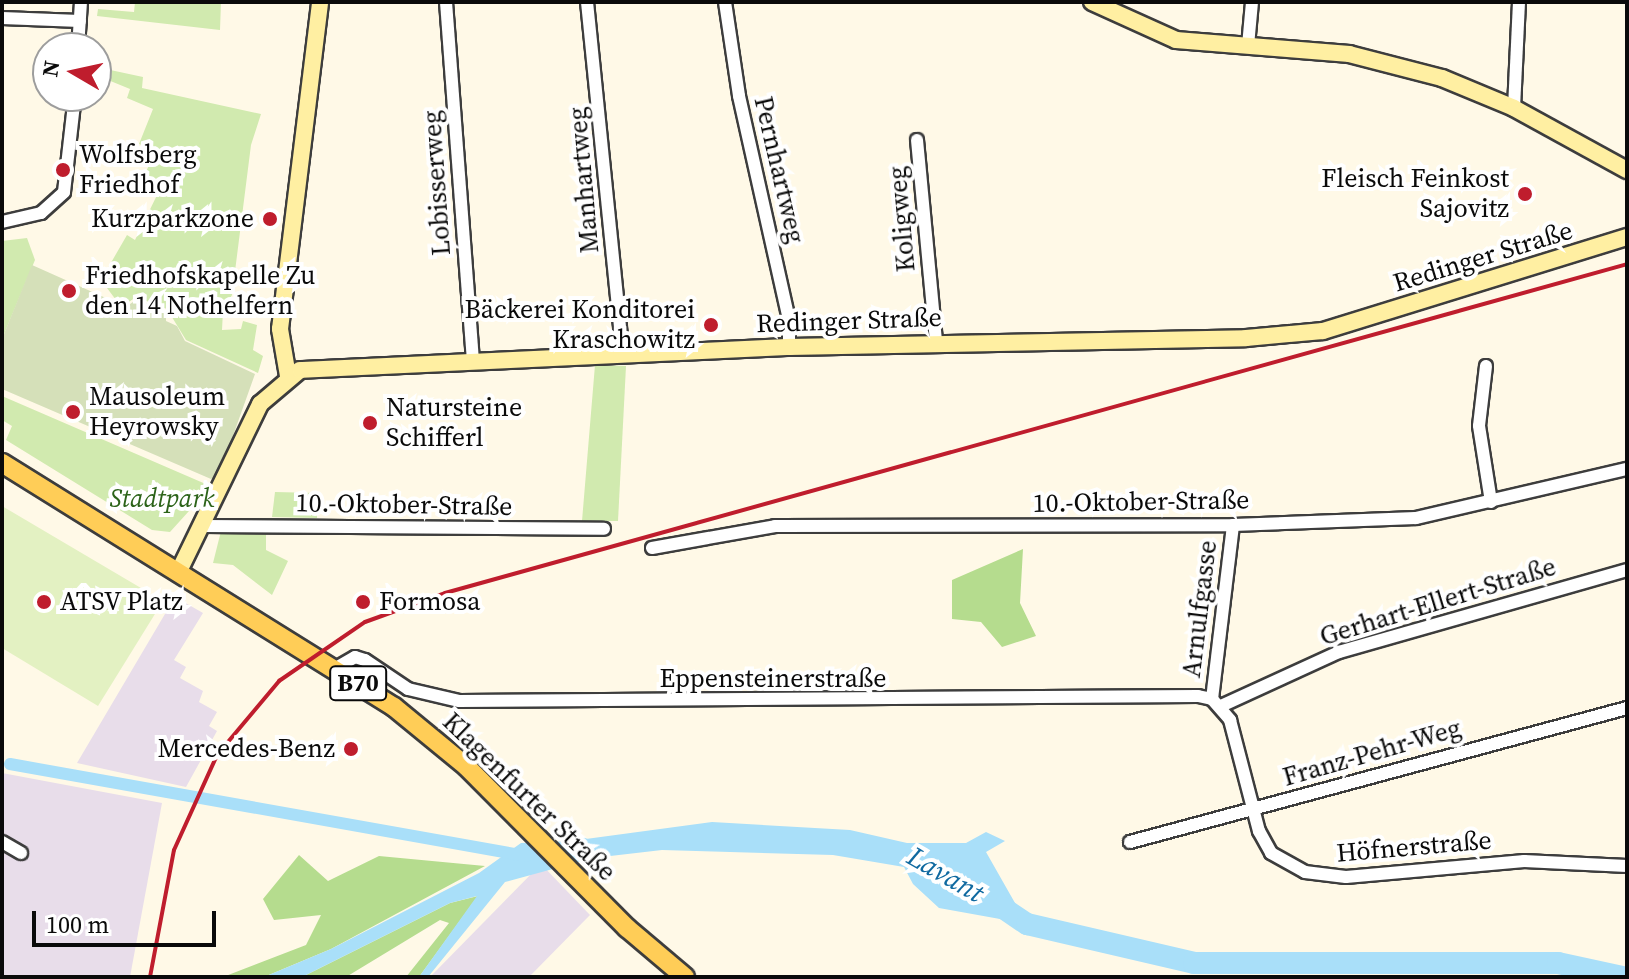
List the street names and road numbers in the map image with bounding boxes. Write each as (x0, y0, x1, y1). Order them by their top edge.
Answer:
street label: Pernhartweg (747, 94, 811, 246)
street label: Manhartweg (562, 106, 606, 254)
street label: Lobisserweg (416, 109, 458, 257)
street label: Koligweg (882, 165, 922, 273)
street label: Redinger Straße (1390, 215, 1576, 299)
street label: Redinger Straße (756, 302, 942, 340)
street label: 10.-Oktober-Straße (1032, 485, 1250, 519)
street label: 10.-Oktober-Straße (295, 488, 513, 522)
street label: Arnulfgasse (1176, 539, 1224, 679)
street label: Gerhart-Ellert-Straße (1316, 551, 1560, 653)
road number: B70 (328, 663, 388, 703)
street label: Eppensteinerstraße (659, 663, 887, 695)
street label: Klagenfurter Straße (436, 706, 622, 888)
street label: Franz-Pehr-Weg (1279, 713, 1465, 793)
street label: Höfnerstraße (1335, 825, 1493, 869)

